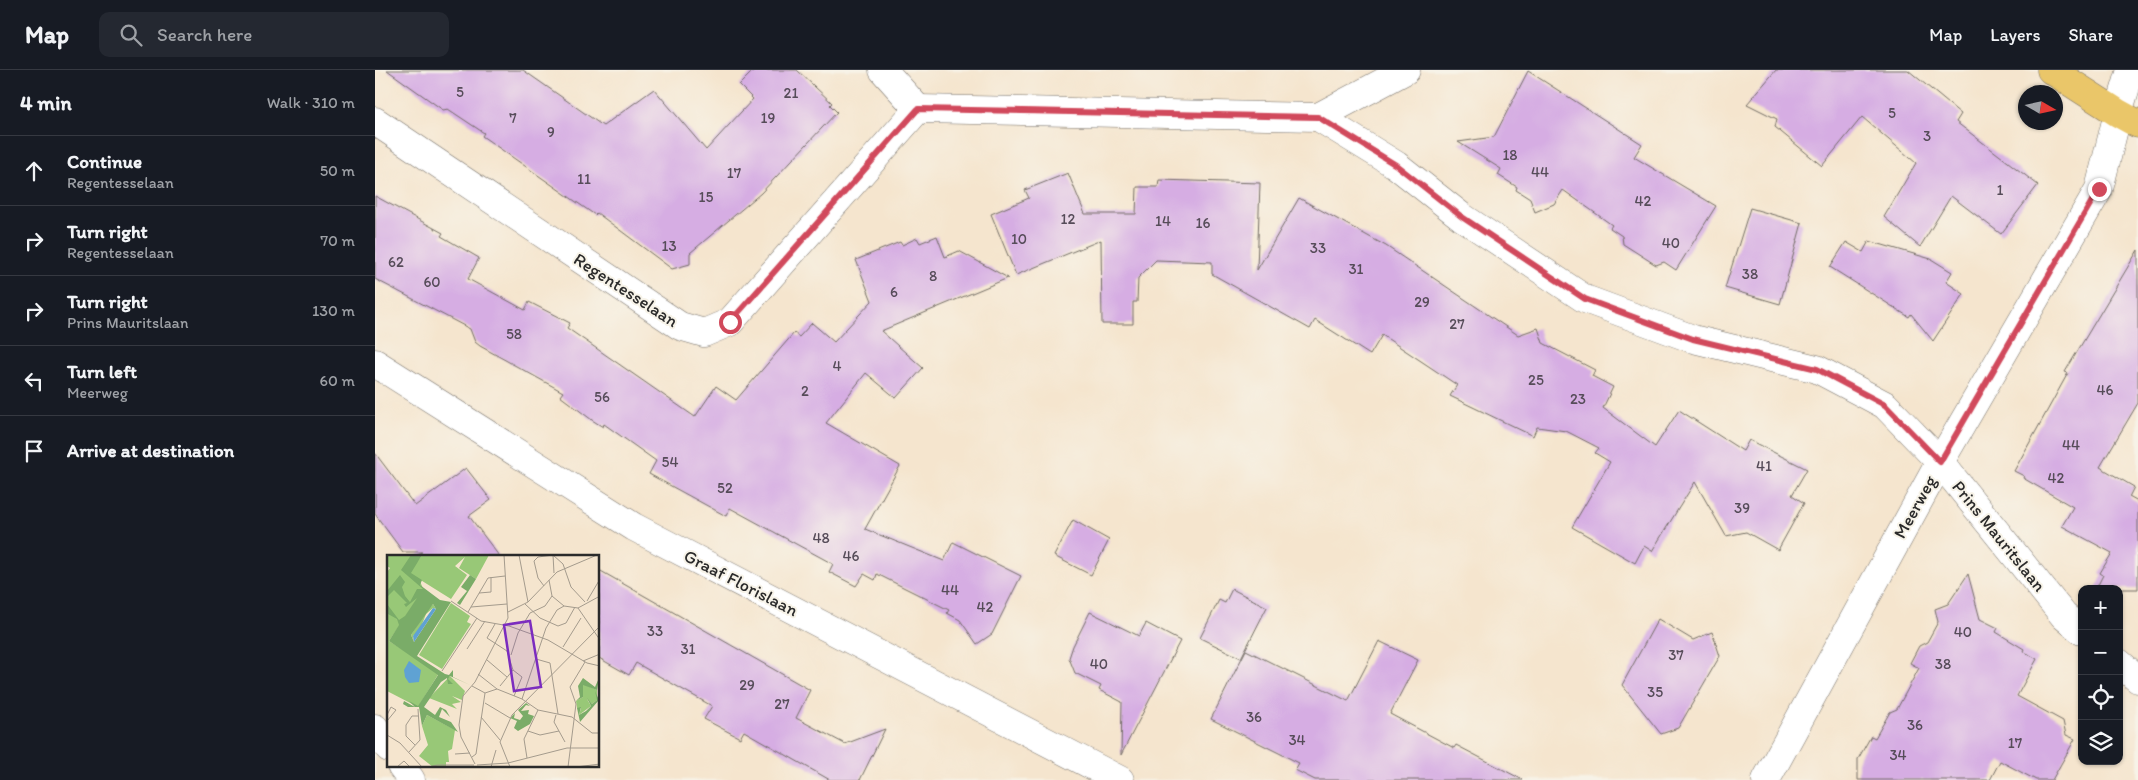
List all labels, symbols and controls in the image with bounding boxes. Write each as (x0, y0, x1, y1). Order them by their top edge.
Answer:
search box (99, 12, 449, 57)
text: Map (25, 20, 69, 49)
icon: search (117, 21, 145, 49)
text: Search here (157, 23, 252, 46)
text: Map (1929, 24, 1962, 46)
text: Layers (1990, 24, 2040, 46)
text: Share (2068, 24, 2113, 46)
house number: 5 (456, 83, 464, 101)
house number: 21 (784, 84, 798, 102)
north arrow (2018, 85, 2063, 130)
text: 4 min (20, 90, 72, 115)
text: Walk · 310 m (267, 93, 355, 112)
house number: 5 (1888, 104, 1896, 122)
house number: 7 (509, 109, 517, 127)
house number: 19 (761, 109, 776, 127)
house number: 9 (547, 123, 555, 141)
house number: 3 (1923, 127, 1931, 145)
house number: 18 (1502, 146, 1518, 164)
text: Continue (67, 150, 142, 173)
icon: ahead (20, 157, 48, 185)
text: 50 m (320, 161, 355, 180)
house number: 44 (1531, 163, 1549, 181)
house number: 17 (727, 164, 742, 182)
house number: 11 (577, 170, 591, 188)
text: Regentesselaan (67, 173, 174, 192)
route end (2088, 178, 2111, 201)
house number: 1 (1997, 181, 2004, 199)
house number: 15 (699, 188, 714, 206)
house number: 42 (1635, 192, 1652, 210)
house number: 12 (1061, 210, 1076, 228)
house number: 14 (1155, 212, 1171, 230)
house number: 16 (1196, 214, 1211, 232)
text: Turn right (67, 220, 148, 243)
icon: right (20, 227, 48, 255)
house number: 10 (1011, 230, 1027, 248)
text: 70 m (320, 231, 355, 250)
house number: 40 (1662, 234, 1680, 252)
house number: 13 (661, 237, 677, 255)
house number: 33 (1310, 239, 1326, 257)
text: Regentesselaan (67, 243, 174, 262)
street label: Regentesselaan (570, 248, 682, 332)
house number: 62 (388, 253, 404, 271)
house number: 31 (1348, 260, 1364, 278)
house number: 38 (1742, 265, 1758, 283)
house number: 8 (929, 267, 937, 285)
house number: 60 (423, 273, 441, 291)
house number: 6 (890, 283, 898, 301)
text: Turn right (67, 290, 148, 313)
house number: 29 (1414, 293, 1430, 311)
icon: right (20, 297, 48, 325)
text: 130 m (312, 301, 355, 320)
route start (719, 311, 742, 334)
text: Prins Mauritslaan (67, 313, 188, 332)
house number: 27 (1449, 315, 1465, 333)
house number: 58 (506, 325, 522, 343)
house number: 4 (832, 357, 842, 375)
text: Turn left (67, 360, 137, 383)
icon: left (20, 367, 48, 395)
text: 60 m (320, 371, 355, 390)
house number: 25 (1528, 371, 1544, 389)
house number: 46 (2097, 381, 2114, 399)
house number: 2 (801, 382, 809, 400)
text: Meerweg (67, 383, 128, 402)
house number: 56 (594, 388, 610, 406)
house number: 23 (1570, 390, 1586, 408)
house number: 44 (2062, 436, 2080, 454)
icon: arrive (20, 437, 48, 465)
text: Arrive at destination (67, 439, 234, 462)
house number: 54 (662, 453, 678, 471)
house number: 41 (1756, 457, 1772, 475)
house number: 42 (2048, 469, 2065, 487)
street label: Meerweg (1889, 471, 1942, 542)
street label: Prins Mauritslaan (1947, 476, 2051, 596)
house number: 52 (717, 479, 733, 497)
house number: 39 (1734, 499, 1750, 517)
house number: 48 (812, 529, 830, 547)
street label: Graaf Florislaan (680, 545, 802, 621)
house number: 46 (843, 547, 860, 565)
inset map (387, 555, 600, 768)
house number: 44 (941, 581, 959, 599)
map controls (2078, 585, 2123, 765)
button: + (2078, 585, 2123, 630)
house number: 42 (977, 598, 994, 616)
house number: 33 (647, 622, 663, 640)
house number: 40 (1954, 623, 1972, 641)
button: − (2078, 630, 2123, 675)
house number: 31 (680, 640, 696, 658)
house number: 37 (1668, 646, 1684, 664)
house number: 40 (1090, 655, 1108, 673)
house number: 38 (1935, 655, 1951, 673)
button: locate (2078, 675, 2123, 720)
house number: 29 (739, 676, 755, 694)
house number: 35 (1647, 683, 1663, 701)
house number: 27 (774, 695, 790, 713)
house number: 36 (1246, 708, 1262, 726)
house number: 36 (1907, 716, 1923, 734)
button: layers (2078, 720, 2123, 765)
house number: 34 (1288, 731, 1306, 749)
house number: 17 (2008, 734, 2023, 752)
house number: 34 (1889, 746, 1907, 764)

